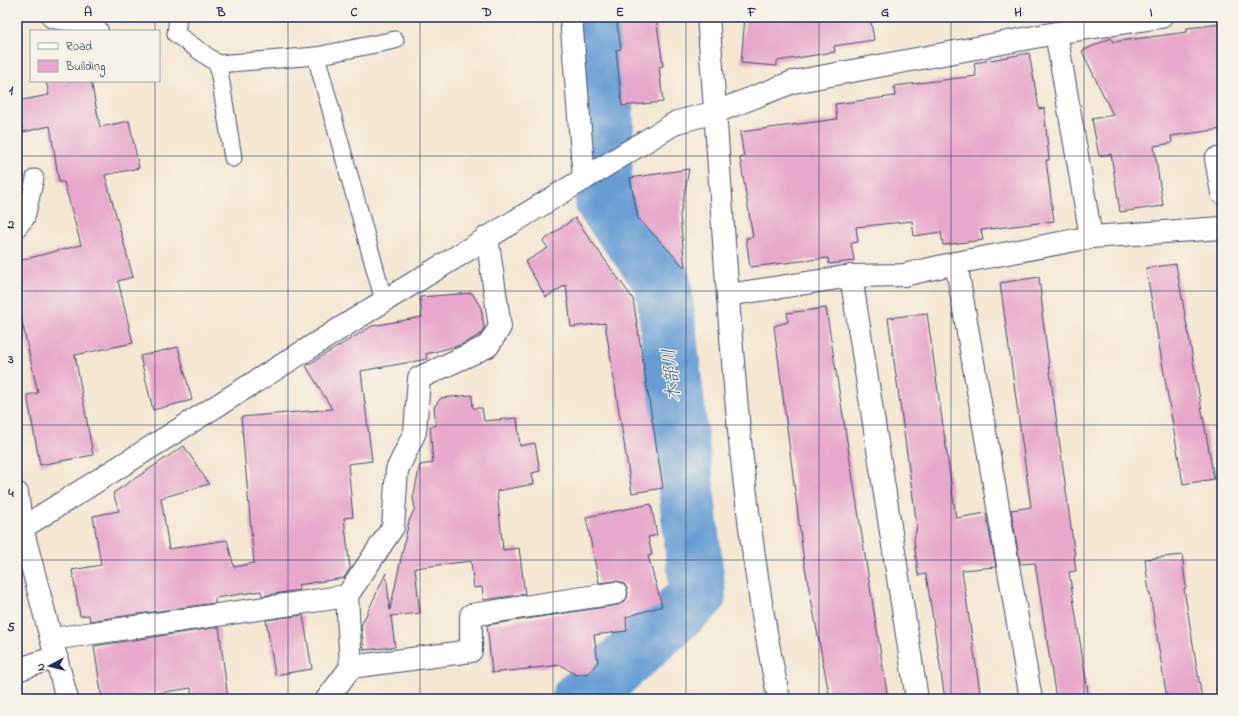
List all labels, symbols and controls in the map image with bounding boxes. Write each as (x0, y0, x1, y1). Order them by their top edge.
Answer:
text: A (84, 3, 92, 22)
text: B (216, 3, 226, 22)
text: C (350, 3, 358, 22)
text: D (481, 3, 492, 22)
text: E (616, 3, 624, 22)
text: F (747, 3, 757, 22)
text: G (881, 3, 889, 22)
text: H (1014, 3, 1022, 22)
text: I (1149, 3, 1153, 22)
legend (30, 30, 160, 82)
text: Road (66, 38, 92, 56)
text: Building (65, 58, 105, 77)
text: 1 (9, 81, 14, 100)
text: 2 (7, 215, 15, 234)
water label: 木部川 (657, 347, 689, 403)
text: 3 (7, 350, 14, 369)
text: 4 (7, 484, 14, 503)
text: 5 (7, 618, 15, 637)
north arrow (30, 646, 70, 686)
text: N (33, 662, 49, 672)

